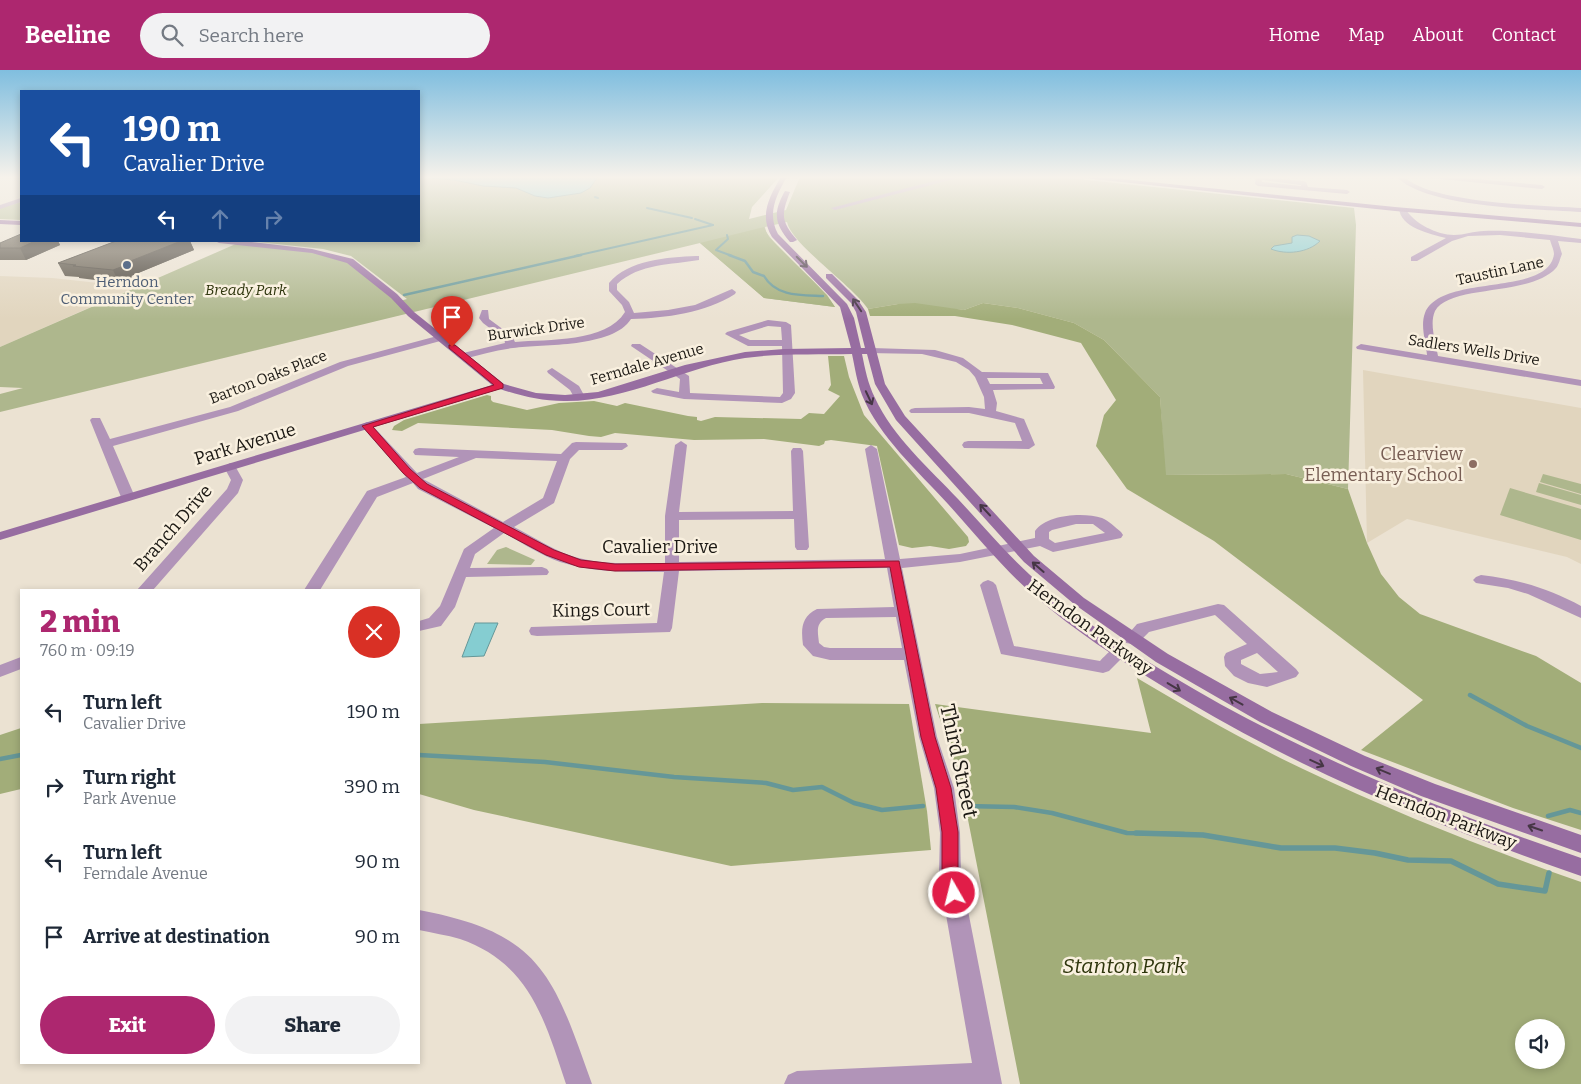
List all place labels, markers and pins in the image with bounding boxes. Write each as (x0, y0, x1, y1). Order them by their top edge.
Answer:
marker: Herndon Community Center (121, 259, 133, 271)
place label: Herndon Community Center (60, 273, 194, 308)
pin (431, 296, 473, 347)
place label: Clearview Elementary School (1304, 443, 1464, 486)
marker: Clearview Elementary School (1467, 458, 1479, 470)

